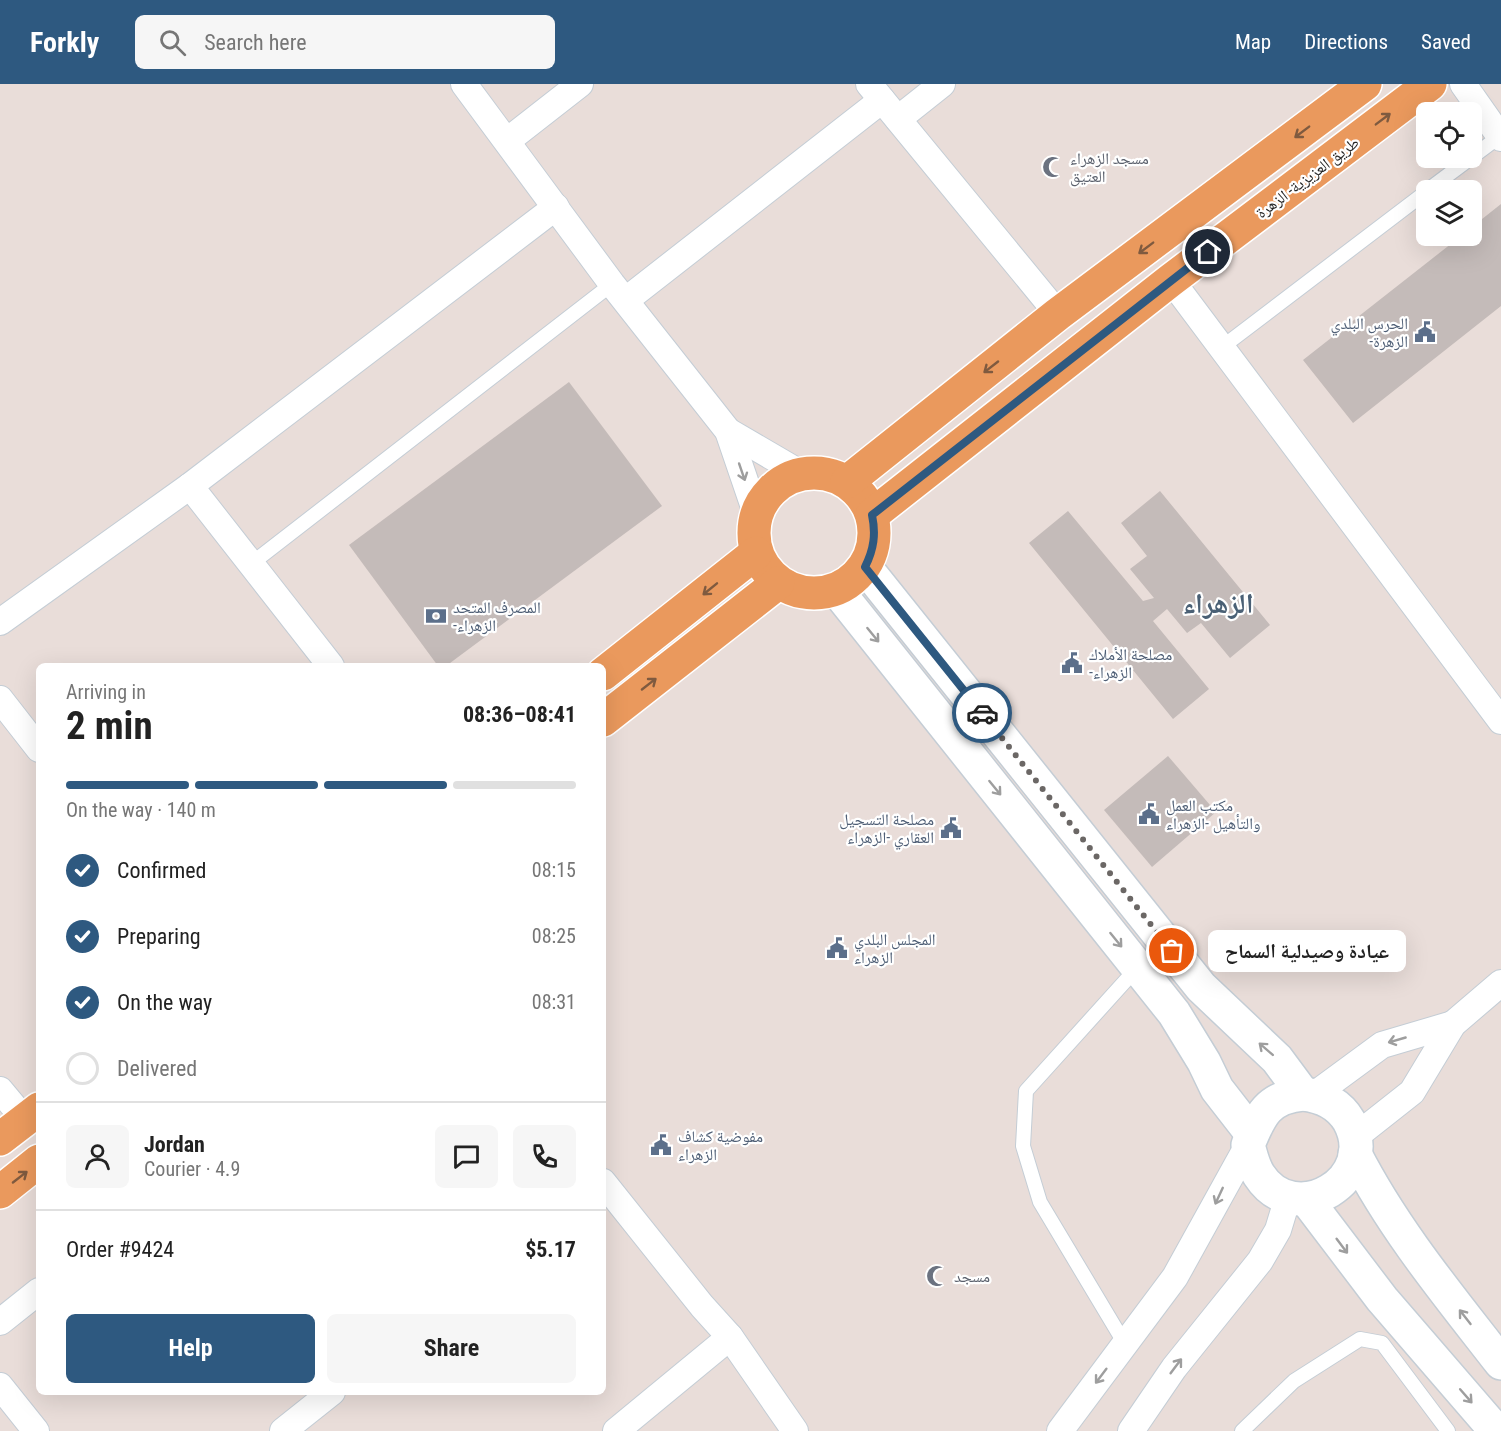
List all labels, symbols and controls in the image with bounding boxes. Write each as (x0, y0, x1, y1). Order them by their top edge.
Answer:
search box (135, 15, 555, 69)
text: Forkly (30, 26, 99, 59)
icon: search (156, 26, 189, 59)
text: Search here (204, 30, 307, 55)
text: Map (1235, 30, 1271, 54)
text: Directions (1304, 30, 1388, 54)
text: Saved (1421, 30, 1471, 54)
map controls (1416, 102, 1482, 246)
button: locate (1416, 102, 1482, 168)
one-way arrow (1375, 113, 1391, 126)
one-way arrow (1294, 125, 1310, 138)
street label: طريق العزيزية- الزهرة (1252, 133, 1363, 223)
place label: مسجد الزهراء العتيق (1070, 149, 1149, 187)
mosque icon: مسجد الزهراء العتيق (1041, 155, 1065, 179)
button: layers (1416, 180, 1482, 246)
pin (1182, 226, 1233, 277)
icon: home (1191, 235, 1224, 268)
one-way arrow (1138, 242, 1154, 255)
place label: الحرس البلدي -الزهرة (1331, 314, 1408, 351)
public building icon: الحرس البلدي -الزهرة (1413, 320, 1437, 344)
one-way arrow (983, 361, 999, 374)
one-way arrow (737, 462, 748, 481)
one-way arrow (702, 583, 718, 596)
district label: الزهراء (1182, 587, 1254, 620)
place label: المصرف المتحد -الزهراء (453, 598, 541, 635)
bank icon: المصرف المتحد -الزهراء (424, 604, 448, 628)
one-way arrow (866, 627, 879, 643)
place label: مصلحة الأملاك -الزهراء (1089, 645, 1172, 682)
public building icon: مصلحة الأملاك -الزهراء (1060, 651, 1084, 675)
one-way arrow (641, 678, 657, 691)
text: Arriving in (66, 680, 146, 704)
courier (952, 683, 1012, 743)
icon: car (966, 697, 999, 730)
text: 08:36–08:41 (463, 702, 576, 727)
text: 2 min (66, 703, 153, 749)
one-way arrow (988, 779, 1001, 795)
place label: مكتب العمل والتأهيل -الزهراء (1166, 796, 1261, 834)
text: On the way · 140 m (66, 798, 216, 822)
public building icon: مكتب العمل والتأهيل -الزهراء (1137, 802, 1161, 826)
place label: مصلحة التسجيل العقاري -الزهراء (839, 810, 934, 850)
public building icon: مصلحة التسجيل العقاري -الزهراء (939, 816, 963, 840)
icon: check (66, 854, 99, 887)
text: Confirmed (117, 858, 206, 883)
text: 08:15 (532, 858, 576, 882)
icon: check (66, 920, 99, 953)
text: Preparing (117, 924, 201, 949)
text: 08:25 (532, 924, 576, 948)
pin (1146, 925, 1197, 976)
place label: المجلس البلدي الزهراء (854, 930, 936, 967)
callout: عيادة وصيدلية السماح (1208, 930, 1406, 972)
one-way arrow (1110, 932, 1123, 948)
icon: bag (1155, 934, 1188, 967)
public building icon: المجلس البلدي الزهراء (825, 936, 849, 960)
text: عيادة وصيدلية السماح (1225, 939, 1389, 963)
icon: check (66, 986, 99, 1019)
text: On the way (117, 990, 212, 1015)
text: 08:31 (532, 990, 576, 1014)
one-way arrow (1388, 1035, 1407, 1046)
one-way arrow (1259, 1042, 1274, 1056)
text: Delivered (117, 1056, 197, 1081)
button: person (66, 1125, 129, 1188)
button: chat (435, 1125, 498, 1188)
button: phone (513, 1125, 576, 1188)
place label: مفوضية كشاف الزهراء (678, 1127, 763, 1164)
text: Jordan (144, 1132, 205, 1157)
public building icon: مفوضية كشاف الزهراء (649, 1133, 673, 1157)
text: Courier · 4.9 (144, 1157, 240, 1181)
one-way arrow (11, 1170, 27, 1183)
one-way arrow (1213, 1186, 1224, 1204)
text: Order #9424 (66, 1237, 174, 1262)
text: $5.17 (525, 1237, 576, 1262)
one-way arrow (1335, 1237, 1348, 1253)
mosque icon: مسجد (925, 1264, 949, 1288)
place label: مسجد (954, 1267, 990, 1286)
one-way arrow (1459, 1309, 1472, 1325)
button: Help (66, 1314, 315, 1383)
button: Share (327, 1314, 576, 1383)
one-way arrow (1170, 1358, 1183, 1374)
one-way arrow (1095, 1368, 1107, 1384)
one-way arrow (1459, 1388, 1472, 1404)

